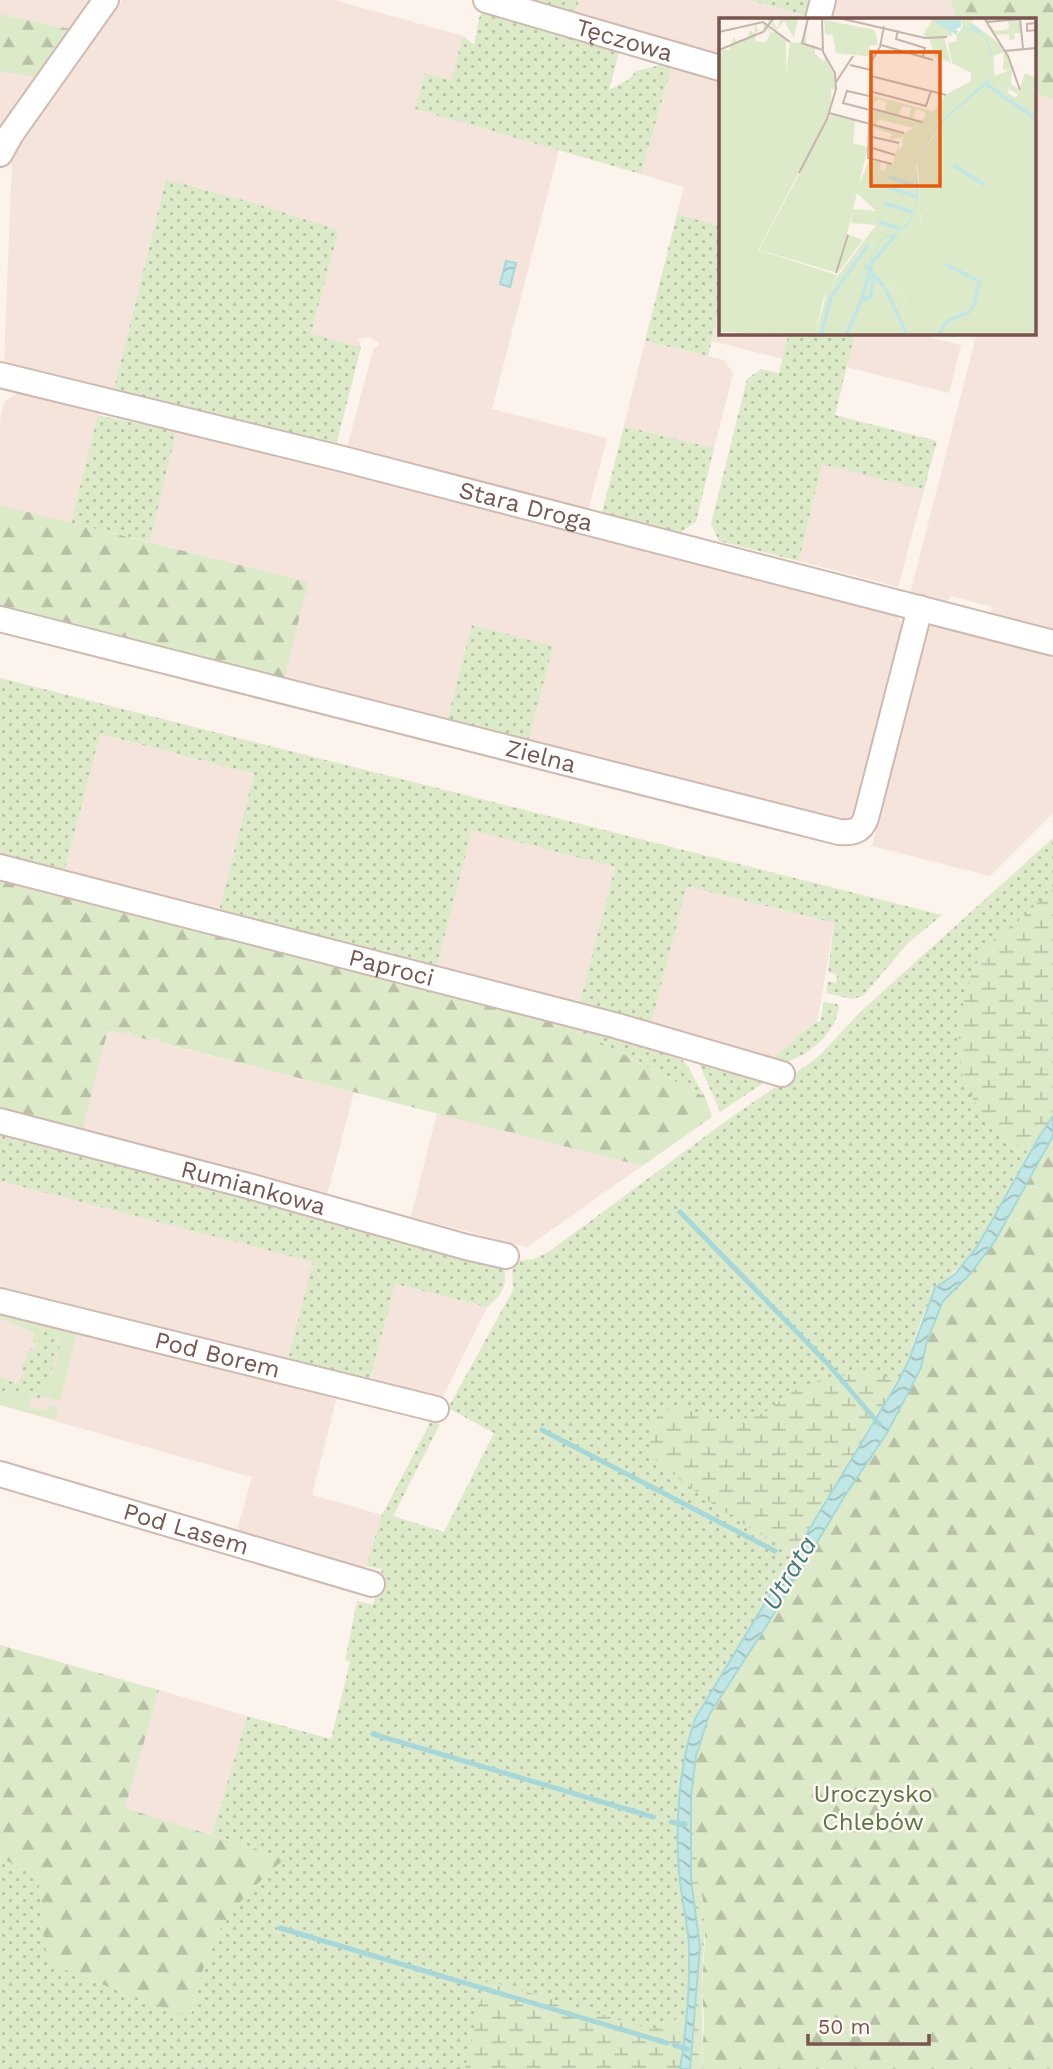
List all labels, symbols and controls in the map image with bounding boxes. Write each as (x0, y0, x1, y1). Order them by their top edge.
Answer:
street label: Tęczowa (573, 13, 676, 67)
inset map (719, 18, 1036, 334)
street label: Stara Droga (456, 476, 596, 537)
street label: Zielna (503, 734, 579, 779)
street label: Paproci (346, 943, 437, 992)
street label: Rumiankowa (178, 1155, 329, 1221)
street label: Pod Borem (152, 1326, 283, 1384)
street label: Pod Lasem (120, 1497, 252, 1561)
water label: Utrata (755, 1531, 823, 1615)
park label: Uroczysko Chlebów (813, 1780, 933, 1836)
scale bar (808, 2002, 929, 2046)
text: 50 m (818, 2014, 870, 2039)

